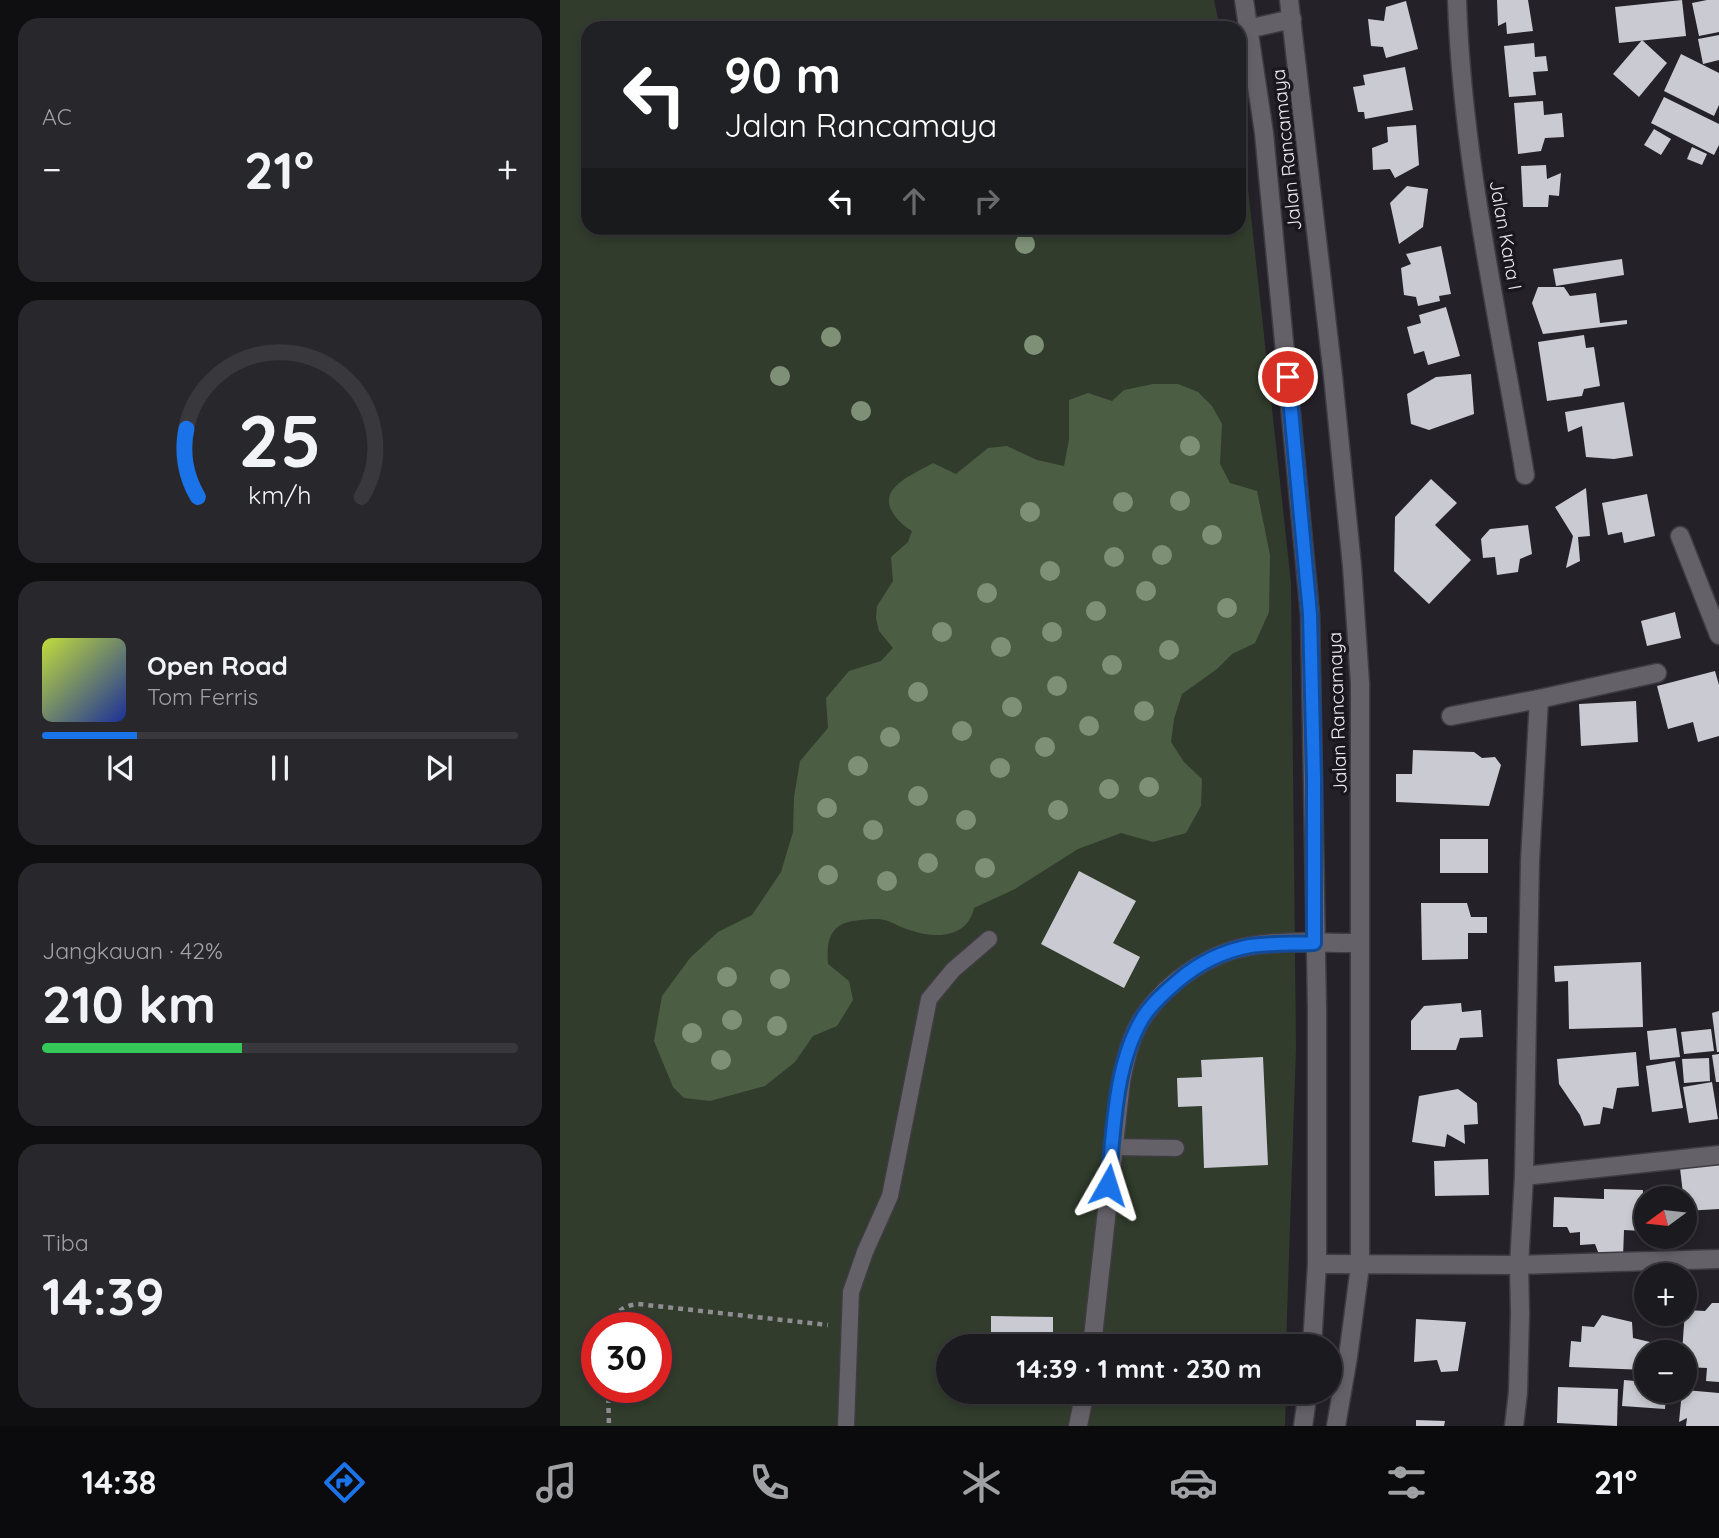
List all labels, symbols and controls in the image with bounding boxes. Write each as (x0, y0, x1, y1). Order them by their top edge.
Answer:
text: 90 m (724, 44, 841, 105)
icon: left (609, 49, 700, 140)
street label: Jalan Rancamaya (1266, 68, 1306, 232)
text: AC (42, 102, 72, 131)
text: Jalan Rancamaya (724, 105, 997, 145)
text: 21° (244, 137, 314, 202)
text: − (42, 145, 62, 193)
text: + (497, 145, 518, 193)
street label: Jalan Kana I (1485, 178, 1527, 292)
icon: left (822, 182, 860, 220)
icon: ahead (895, 182, 933, 220)
icon: right (968, 182, 1006, 220)
pin (1258, 347, 1318, 407)
icon: arrive (1269, 358, 1307, 396)
text: 25 (238, 395, 322, 486)
text: km/h (248, 479, 312, 510)
street label: Jalan Rancamaya (1322, 632, 1352, 794)
text: Open Road (147, 649, 288, 682)
text: Tom Ferris (147, 682, 258, 711)
icon: previous (102, 749, 140, 787)
icon: pause (261, 749, 299, 787)
icon: next (420, 749, 458, 787)
text: Jangkauan · 42% (42, 936, 223, 965)
text: 210 km (42, 971, 216, 1036)
position arrow (1071, 1148, 1145, 1222)
north arrow (1634, 1186, 1698, 1250)
map controls (1634, 1186, 1697, 1403)
text: Tiba (42, 1228, 89, 1257)
text: 14:39 (42, 1263, 164, 1328)
button: + (1634, 1263, 1697, 1326)
speed limit sign: 30 (581, 1312, 672, 1403)
button: − (1634, 1340, 1697, 1403)
text: 14:39 · 1 mnt · 230 m (1016, 1352, 1262, 1385)
icon: directions (320, 1458, 369, 1507)
icon: music (532, 1458, 581, 1507)
icon: phone (745, 1458, 794, 1507)
icon: climate (957, 1458, 1006, 1507)
icon: car (1169, 1458, 1218, 1507)
icon: filters (1382, 1458, 1431, 1507)
text: 14:38 (82, 1462, 156, 1502)
text: 21° (1594, 1462, 1637, 1502)

